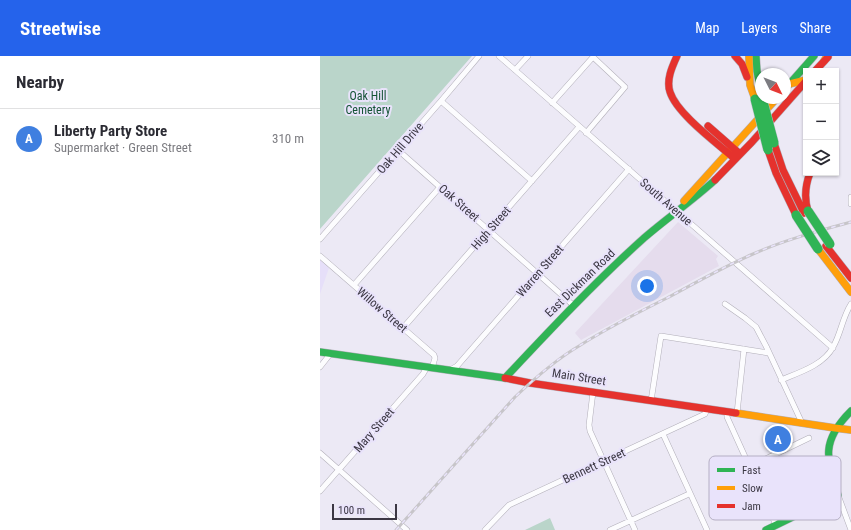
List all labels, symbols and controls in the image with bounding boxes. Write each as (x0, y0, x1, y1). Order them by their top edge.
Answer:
text: Streetwise (20, 17, 101, 40)
text: Map (695, 20, 719, 36)
text: Layers (741, 20, 778, 36)
text: Share (800, 20, 831, 36)
north arrow (755, 68, 791, 104)
map controls (803, 68, 839, 176)
button: + (803, 68, 839, 104)
text: Nearby (16, 72, 64, 92)
park label: Oak Hill Cemetery (345, 89, 391, 117)
button: − (803, 104, 839, 140)
street label: Oak Hill Drive (374, 119, 426, 177)
text: Liberty Party Store (54, 122, 167, 140)
text: A (25, 131, 33, 146)
text: 310 m (272, 131, 304, 146)
text: Supermarket · Green Street (54, 140, 192, 155)
button: layers (803, 140, 839, 176)
street label: South Avenue (637, 175, 695, 229)
street label: Oak Street (436, 182, 483, 225)
street label: High Street (468, 203, 514, 253)
street label: Warren Street (514, 242, 567, 300)
street label: East Dickman Road (542, 246, 618, 320)
your location (637, 276, 657, 296)
street label: Willow Street (354, 284, 410, 336)
street label: Main Street (551, 366, 607, 388)
street label: Mary Street (351, 405, 397, 455)
pin: A (765, 424, 791, 454)
street label: Bennett Street (560, 445, 628, 487)
legend (709, 456, 841, 520)
text: Fast (742, 464, 761, 477)
text: Slow (742, 482, 763, 495)
text: Jam (742, 500, 761, 513)
scale bar (332, 502, 397, 521)
text: 100 m (338, 504, 365, 517)

